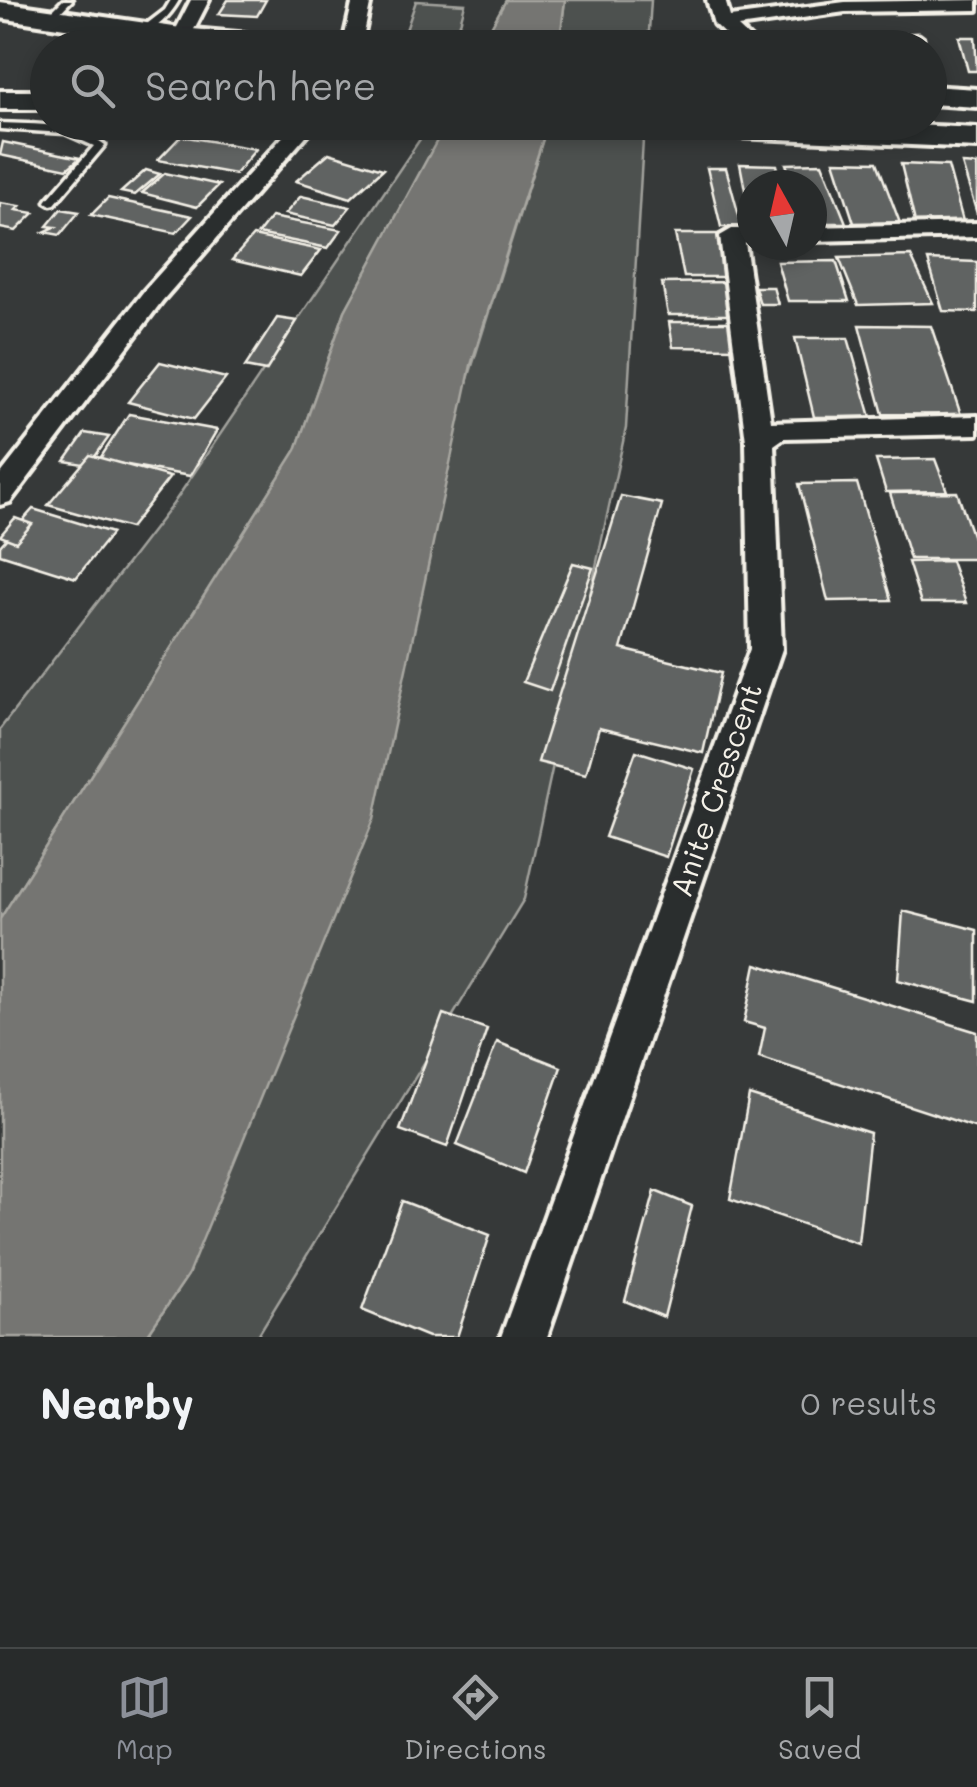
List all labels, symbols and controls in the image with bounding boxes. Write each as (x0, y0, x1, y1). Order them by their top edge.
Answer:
search box (30, 30, 947, 140)
icon: search (65, 58, 120, 113)
text: Search here (145, 60, 376, 110)
north arrow (737, 170, 827, 260)
street label: Anite Crescent (660, 677, 770, 902)
text: Nearby (40, 1375, 194, 1430)
text: 0 results (800, 1381, 937, 1423)
tab: Map (116, 1670, 173, 1766)
tab: Directions (404, 1670, 547, 1766)
tab: Saved (778, 1670, 861, 1766)

